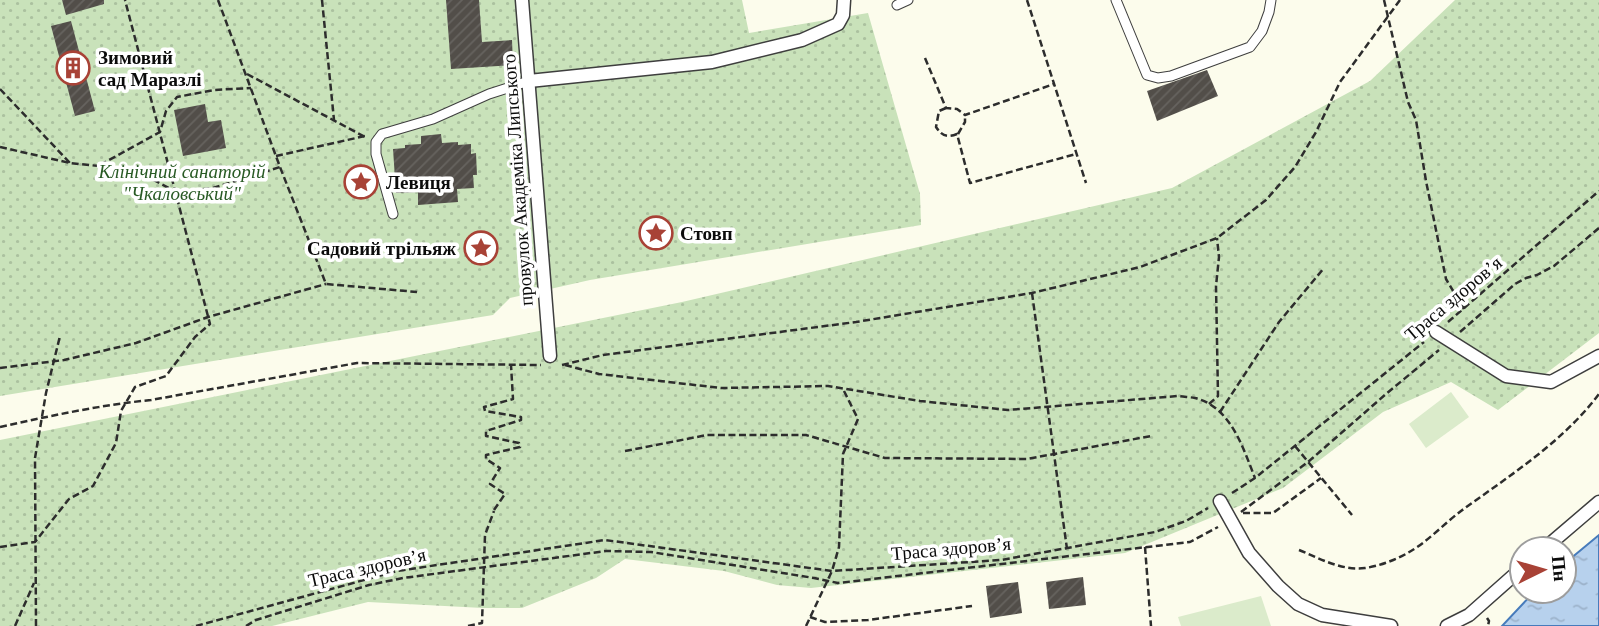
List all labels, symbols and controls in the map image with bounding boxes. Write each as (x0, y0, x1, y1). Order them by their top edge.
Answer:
place label: Зимовий сад Маразлі (98, 47, 202, 90)
building icon: Зимовий сад Маразлі (54, 49, 92, 87)
street label: провулок Академіка Липського (498, 53, 537, 307)
park label: Клінічний санаторій "Чкаловський" (98, 161, 266, 204)
place icon: Левиця (342, 163, 380, 201)
place label: Левиця (386, 172, 451, 193)
place icon: Стовп (637, 214, 675, 252)
place label: Стовп (680, 223, 733, 244)
place icon: Садовий трільяж (462, 229, 500, 267)
place label: Садовий трільяж (307, 238, 456, 259)
street label: Траса здоров’я (1401, 252, 1506, 345)
street label: Траса здоров’я (890, 533, 1012, 564)
north arrow (1508, 535, 1578, 605)
street label: Траса здоров’я (306, 544, 428, 591)
text: Пн (1548, 555, 1571, 582)

